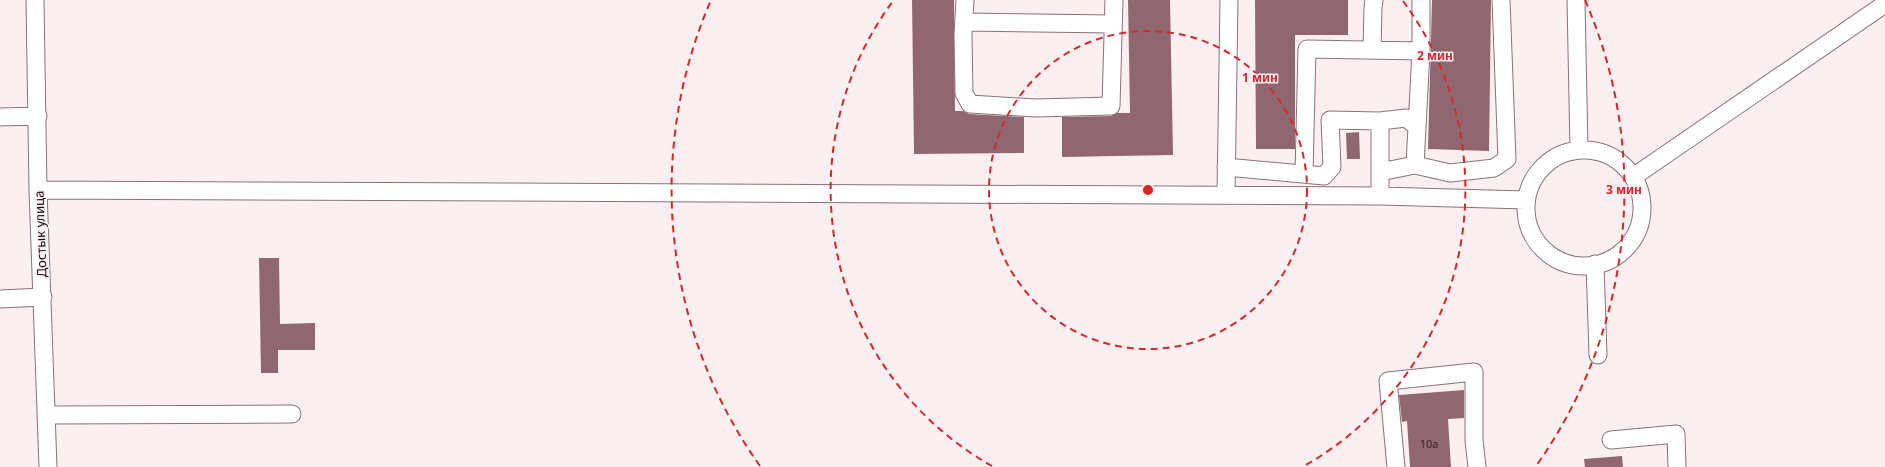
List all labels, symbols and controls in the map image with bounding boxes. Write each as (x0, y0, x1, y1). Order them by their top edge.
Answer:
text: 2 мин (1417, 47, 1453, 64)
text: 1 мин (1242, 69, 1278, 86)
text: 3 мин (1606, 181, 1642, 198)
centre of rings (1141, 183, 1155, 197)
street label: Достык улица (29, 190, 51, 278)
house number: 10а (1420, 436, 1438, 451)

